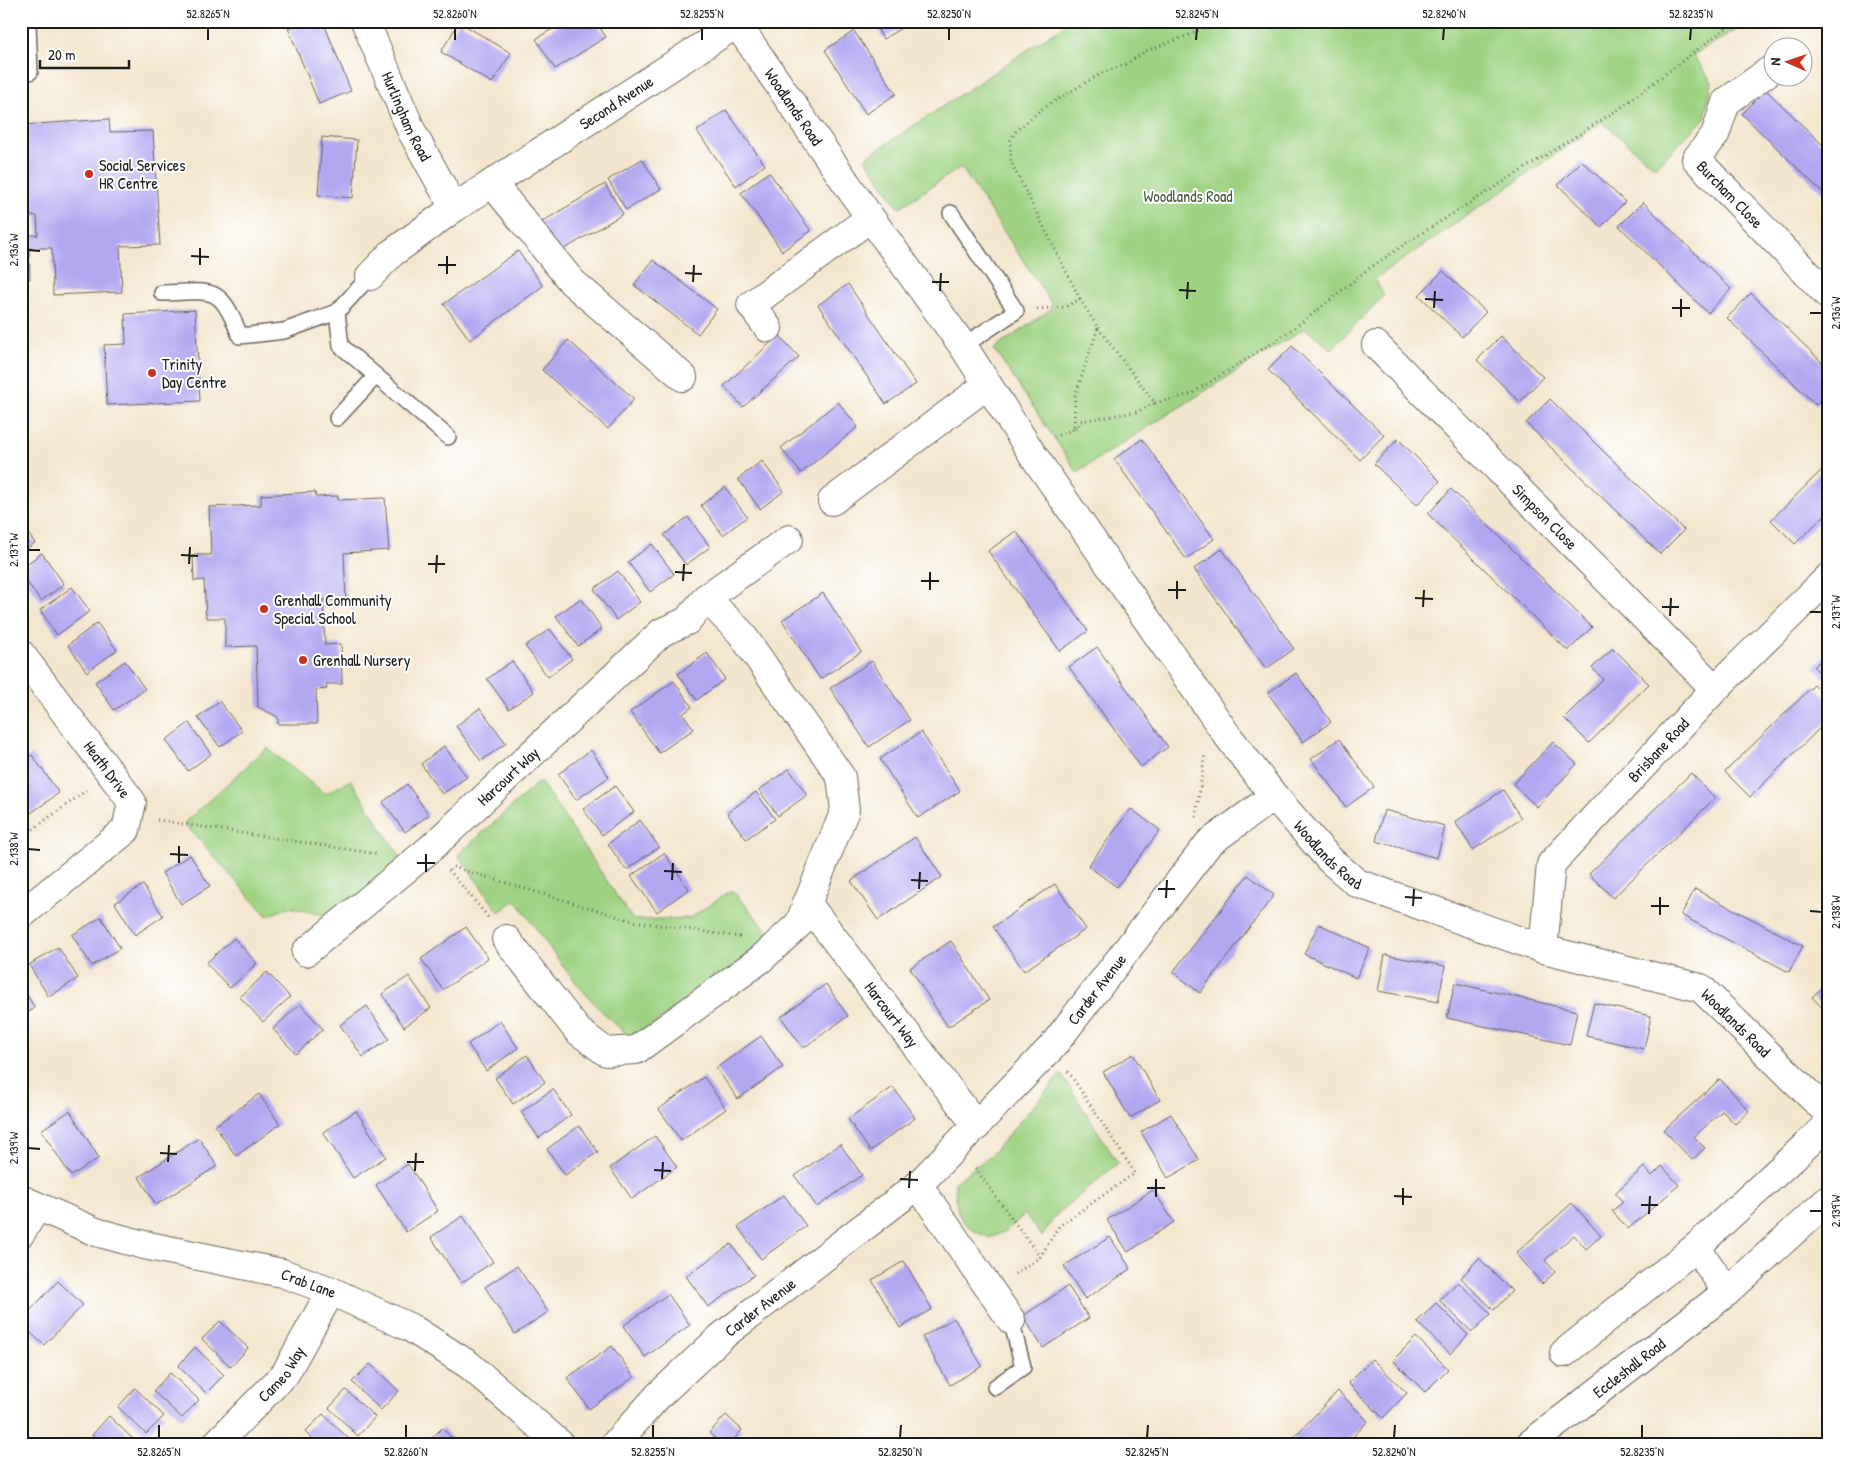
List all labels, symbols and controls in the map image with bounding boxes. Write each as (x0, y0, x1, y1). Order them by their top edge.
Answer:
text: 52.8265°N (186, 5, 230, 22)
text: 52.8260°N (433, 5, 477, 22)
text: 52.8255°N (680, 5, 724, 22)
text: 52.8250°N (927, 5, 971, 22)
text: 52.8245°N (1176, 5, 1218, 22)
text: 52.8240°N (1422, 5, 1466, 22)
text: 52.8235°N (1669, 5, 1713, 22)
scale bar (40, 38, 129, 70)
north arrow (1762, 38, 1812, 88)
text: 20 m (48, 44, 75, 65)
text: N (1765, 57, 1784, 66)
street label: Woodlands Road (760, 64, 828, 150)
street label: Hurlingham Road (377, 68, 437, 165)
street label: Second Avenue (575, 70, 658, 135)
place label: Social Services HR Centre (99, 154, 185, 194)
street label: Burcham Close (1692, 155, 1769, 233)
marker: Social Services HR Centre (83, 168, 95, 180)
park label: Woodlands Road (1143, 185, 1233, 207)
text: 2.136°W (5, 233, 22, 266)
text: 2.136°W (1827, 296, 1844, 329)
place label: Trinity Day Centre (162, 353, 227, 393)
marker: Trinity Day Centre (146, 367, 158, 379)
street label: Simpson Close (1508, 479, 1583, 555)
text: 2.137°W (5, 532, 22, 567)
place label: Grenhall Community Special School (274, 589, 392, 629)
text: 2.137°W (1827, 594, 1844, 629)
marker: Grenhall Community Special School (258, 603, 270, 615)
place label: Grenhall Nursery (313, 649, 411, 671)
marker: Grenhall Nursery (297, 654, 309, 666)
street label: Brisbane Road (1623, 713, 1694, 787)
street label: Heath Drive (79, 736, 136, 803)
street label: Harcourt Way (472, 741, 544, 810)
street label: Woodlands Road (1289, 815, 1364, 895)
text: 2.138°W (5, 832, 22, 866)
text: 2.138°W (1827, 895, 1844, 929)
street label: Carder Avenue (1062, 948, 1131, 1029)
street label: Harcourt Way (860, 977, 924, 1052)
street label: Woodlands Road (1697, 983, 1776, 1062)
text: 2.139°W (5, 1131, 22, 1164)
text: 2.139°W (1827, 1194, 1844, 1227)
street label: Crab Lane (278, 1263, 341, 1303)
street label: Carder Avenue (720, 1272, 801, 1341)
street label: Eccleshall Road (1588, 1333, 1670, 1403)
street label: Cameo Way (253, 1342, 309, 1407)
text: 52.8265°N (137, 1443, 181, 1460)
text: 52.8260°N (384, 1443, 428, 1460)
text: 52.8255°N (631, 1443, 675, 1460)
text: 52.8250°N (878, 1443, 922, 1460)
text: 52.8245°N (1126, 1443, 1168, 1460)
text: 52.8240°N (1372, 1443, 1416, 1460)
text: 52.8235°N (1620, 1443, 1664, 1460)

